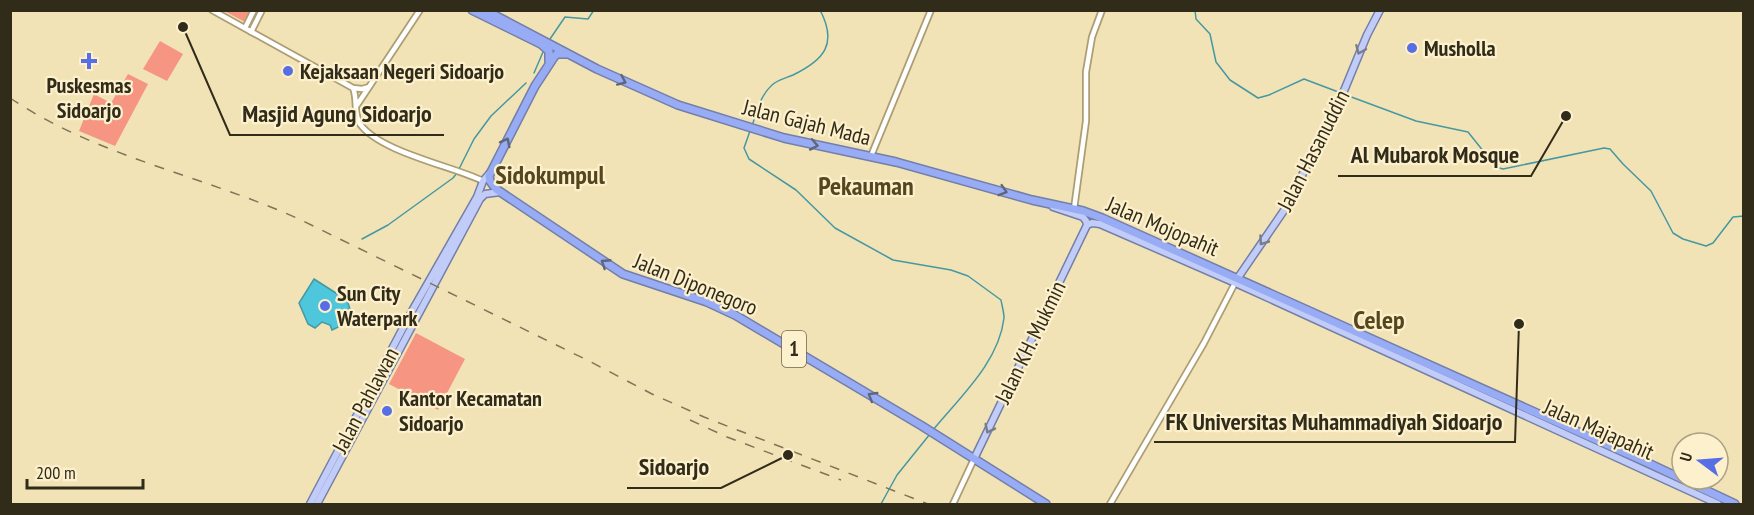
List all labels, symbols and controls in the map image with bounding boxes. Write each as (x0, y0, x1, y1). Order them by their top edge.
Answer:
place label: Musholla (1424, 34, 1496, 62)
marker: Musholla (1405, 41, 1419, 55)
one-way arrow (1355, 43, 1367, 54)
marker: Puskesmas Sidoarjo (80, 52, 98, 70)
place label: Kejaksaan Negeri Sidoarjo (300, 57, 504, 85)
marker: Kejaksaan Negeri Sidoarjo (281, 64, 295, 78)
place label: Puskesmas Sidoarjo (47, 71, 132, 124)
one-way arrow (616, 73, 627, 85)
street label: Jalan Hasanuddin (1270, 85, 1355, 216)
street label: Jalan Gajah Mada (739, 92, 874, 151)
callout: Masjid Agung Sidoarjo (230, 93, 444, 135)
text: Masjid Agung Sidoarjo (242, 98, 432, 129)
callout: Al Mubarok Mosque (1338, 134, 1531, 176)
one-way arrow (499, 137, 511, 148)
one-way arrow (809, 138, 819, 151)
text: Al Mubarok Mosque (1350, 139, 1519, 170)
district label: Sidokumpul (495, 158, 605, 191)
district label: Pekauman (818, 169, 914, 202)
one-way arrow (997, 184, 1008, 196)
street label: Jalan Mojopahit (1102, 189, 1223, 262)
one-way arrow (1259, 235, 1270, 246)
street label: Jalan Diponegoro (629, 246, 762, 321)
one-way arrow (601, 259, 612, 270)
street label: Jalan KH. Mukmin (988, 276, 1072, 409)
place label: Sun City Waterpark (336, 279, 419, 332)
marker: Sun City Waterpark (318, 299, 332, 313)
district label: Celep (1353, 303, 1405, 336)
road number: 1 (782, 331, 806, 367)
street label: Jalan Pahlawan (325, 342, 404, 458)
place label: Kantor Kecamatan Sidoarjo (399, 384, 542, 437)
one-way arrow (868, 392, 878, 404)
street label: Jalan Majapahit (1539, 392, 1658, 466)
callout: FK Universitas Muhammadiyah Sidoarjo (1154, 400, 1515, 442)
marker: Kantor Kecamatan Sidoarjo (380, 404, 394, 418)
text: FK Universitas Muhammadiyah Sidoarjo (1166, 406, 1503, 437)
one-way arrow (984, 423, 996, 434)
north arrow (1670, 431, 1730, 491)
callout: Sidoarjo (627, 446, 721, 488)
text: U (1675, 450, 1696, 464)
text: Sidoarjo (639, 451, 709, 482)
scale bar (27, 452, 142, 490)
text: 200 m (36, 461, 76, 484)

